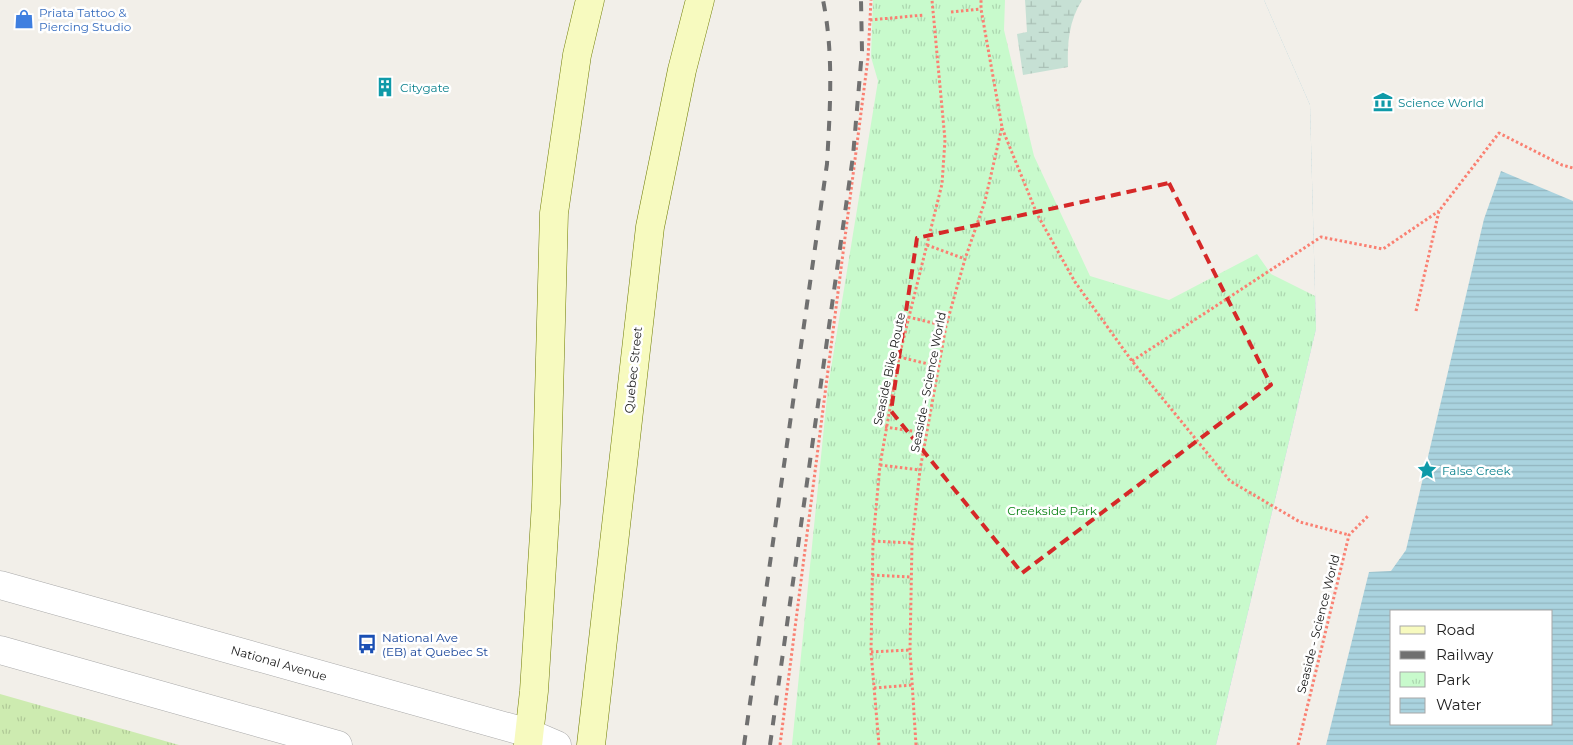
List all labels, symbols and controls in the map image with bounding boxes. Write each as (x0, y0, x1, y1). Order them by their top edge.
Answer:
place label: Priata Tattoo & Piercing Studio (39, 5, 131, 34)
shop icon: Priata Tattoo & Piercing Studio (13, 8, 35, 30)
building icon: Citygate (374, 76, 396, 98)
place label: Citygate (400, 80, 450, 95)
museum icon: Science World (1372, 91, 1394, 113)
place label: Science World (1398, 95, 1484, 110)
street label: Seaside - Science World (907, 310, 949, 454)
street label: Seaside Bike Route (870, 311, 908, 427)
street label: Quebec Street (621, 326, 645, 414)
place icon: False Creek (1416, 459, 1438, 481)
place label: False Creek (1442, 463, 1512, 478)
park label: Creekside Park (1007, 503, 1098, 518)
street label: Seaside - Science World (1293, 553, 1343, 695)
legend (1390, 610, 1553, 725)
text: Road (1436, 620, 1475, 639)
place label: National Ave (EB) at Quebec St (382, 630, 488, 659)
bus stop icon: National Ave (EB) at Quebec St (356, 633, 378, 655)
street label: National Avenue (229, 642, 329, 684)
text: Railway (1436, 645, 1494, 664)
text: Park (1436, 670, 1470, 689)
text: Water (1436, 695, 1482, 714)

